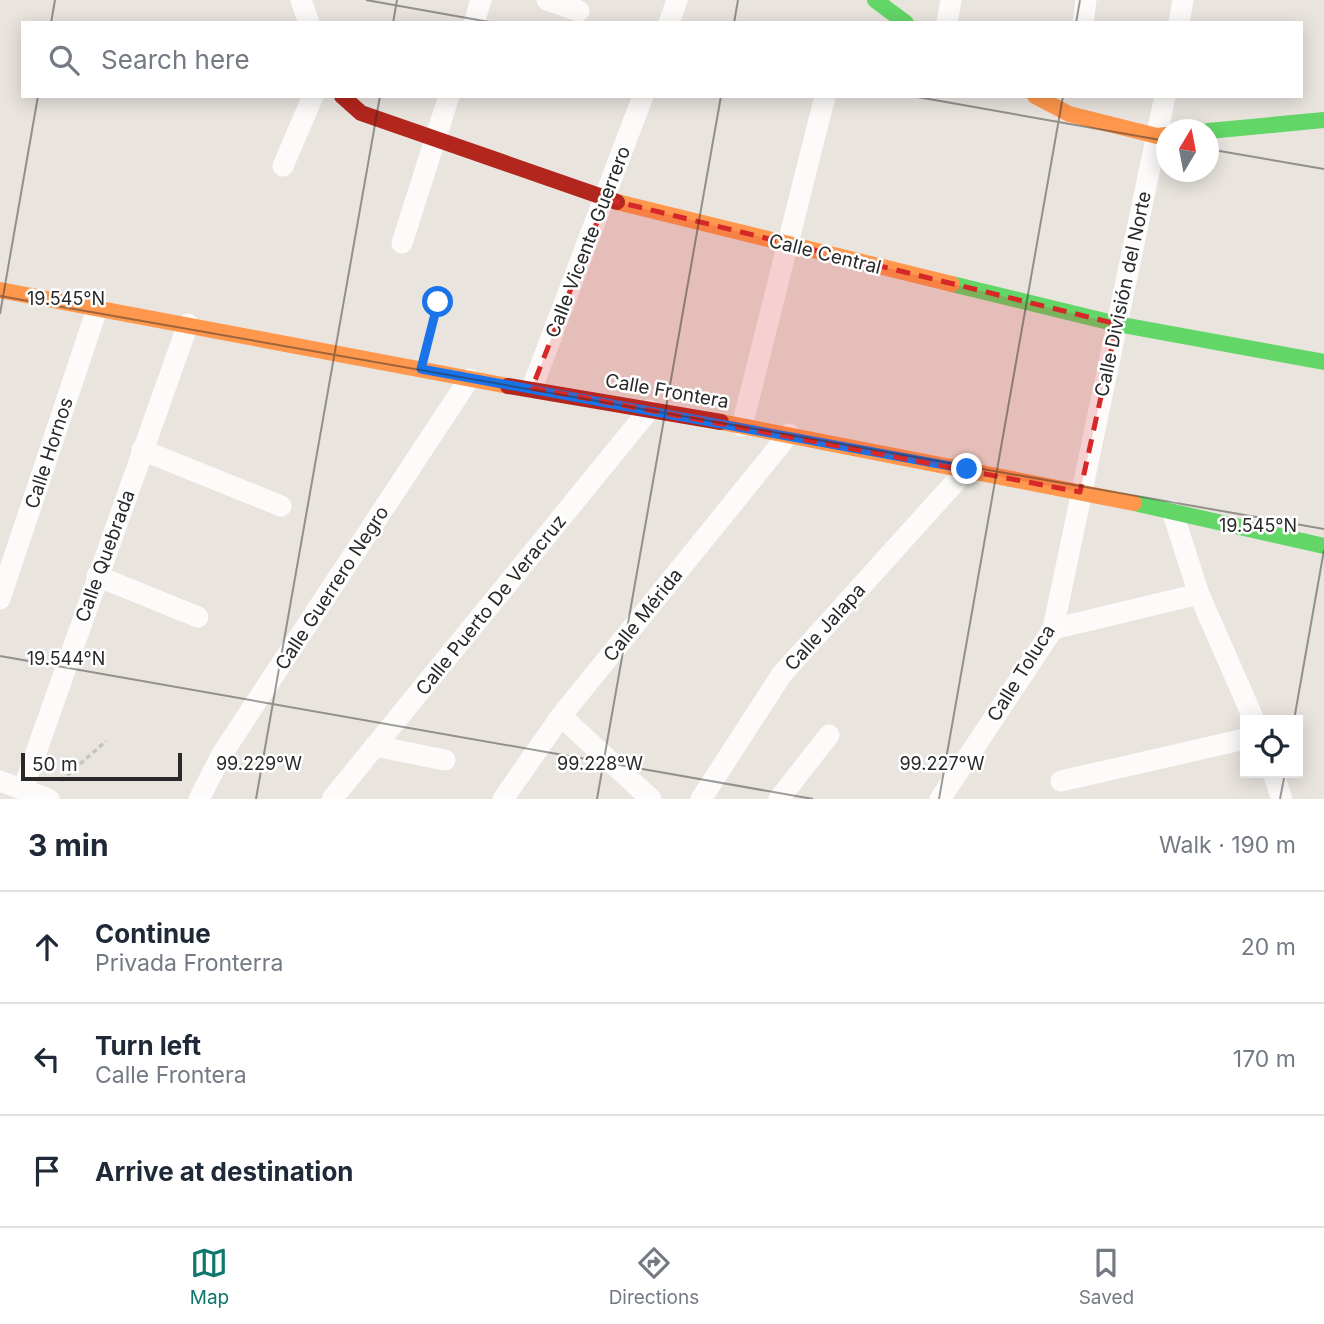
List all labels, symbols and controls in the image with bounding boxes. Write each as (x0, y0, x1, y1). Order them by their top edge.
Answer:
search box (21, 21, 1303, 98)
icon: search (45, 41, 83, 79)
text: Search here (101, 44, 250, 75)
north arrow (1156, 119, 1219, 182)
street label: Calle Vicente Guerrero (541, 143, 635, 341)
street label: Calle División del Norte (1090, 189, 1156, 399)
street label: Calle Central (766, 229, 884, 279)
route start (422, 286, 453, 317)
text: 19.545°N (27, 288, 105, 309)
street label: Calle Frontera (603, 369, 731, 413)
street label: Calle Hornos (20, 394, 78, 512)
route end (951, 453, 982, 484)
street label: Calle Quebrada (70, 487, 140, 625)
street label: Calle Guerrero Negro (270, 502, 394, 674)
street label: Calle Puerto De Veracruz (411, 510, 571, 700)
text: 19.545°N (1219, 515, 1297, 536)
street label: Calle Mérida (599, 564, 687, 666)
street label: Calle Jalapa (780, 579, 870, 675)
street label: Calle Toluca (982, 620, 1060, 726)
text: 19.544°N (27, 648, 105, 669)
map controls (1240, 715, 1303, 778)
button: locate (1240, 715, 1303, 778)
scale bar (21, 750, 182, 782)
text: 50 m (32, 753, 78, 776)
text: 99.229°W (216, 753, 302, 774)
text: 99.228°W (557, 753, 643, 774)
text: 99.227°W (899, 753, 985, 774)
text: 3 min (28, 827, 109, 863)
text: Walk · 190 m (1159, 831, 1296, 859)
text: Continue (95, 918, 211, 949)
icon: ahead (28, 928, 66, 966)
text: 20 m (1241, 933, 1296, 961)
text: Privada Fronterra (95, 949, 283, 977)
text: Turn left (95, 1030, 201, 1061)
icon: left (28, 1040, 66, 1078)
text: 170 m (1233, 1045, 1296, 1073)
text: Calle Frontera (95, 1061, 247, 1089)
icon: arrive (28, 1152, 66, 1190)
text: Arrive at destination (95, 1156, 354, 1187)
tab: Map (190, 1244, 229, 1309)
tab: Directions (609, 1244, 699, 1309)
tab: Saved (1079, 1244, 1134, 1309)

